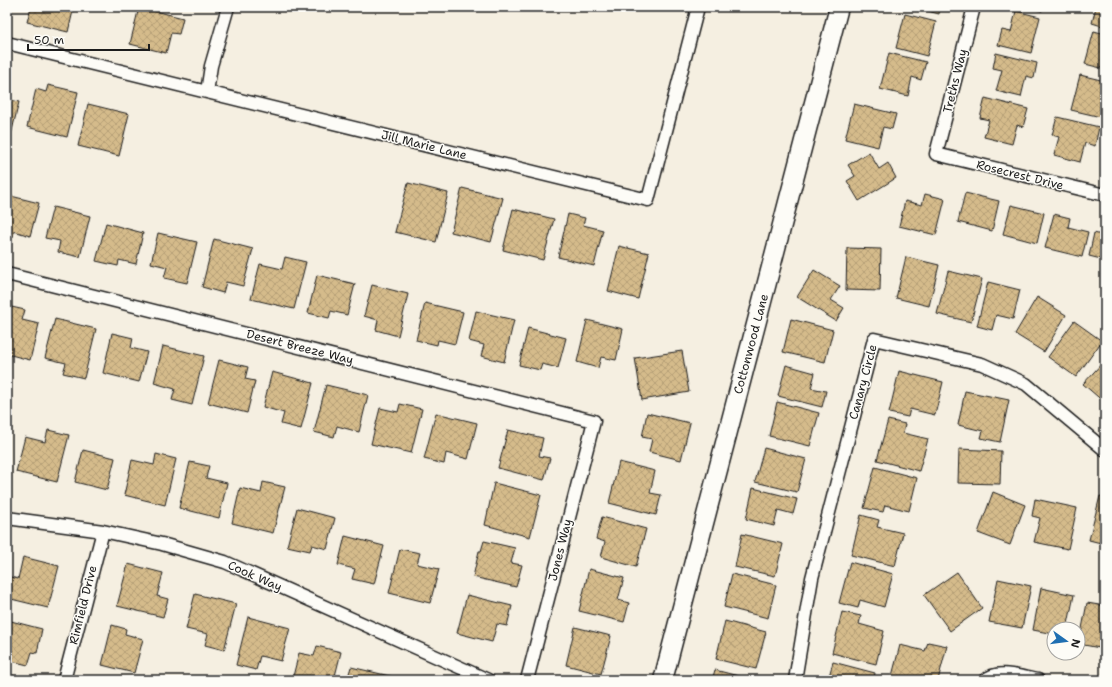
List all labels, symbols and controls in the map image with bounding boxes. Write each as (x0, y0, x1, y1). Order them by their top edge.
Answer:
scale bar (28, 26, 149, 52)
text: 50 m (34, 32, 64, 48)
street label: Treths Way (939, 47, 971, 115)
street label: Jill Marie Lane (379, 127, 469, 163)
street label: Rosecrest Drive (975, 156, 1066, 194)
street label: Cottonwood Lane (730, 292, 772, 396)
street label: Desert Breeze Way (245, 326, 355, 368)
street label: Canary Circle (845, 342, 881, 421)
street label: Jones Way (545, 517, 575, 583)
street label: Cook Way (225, 557, 285, 595)
street label: Rimfield Drive (65, 564, 101, 646)
north arrow (1046, 621, 1086, 661)
text: N (1067, 637, 1084, 650)

